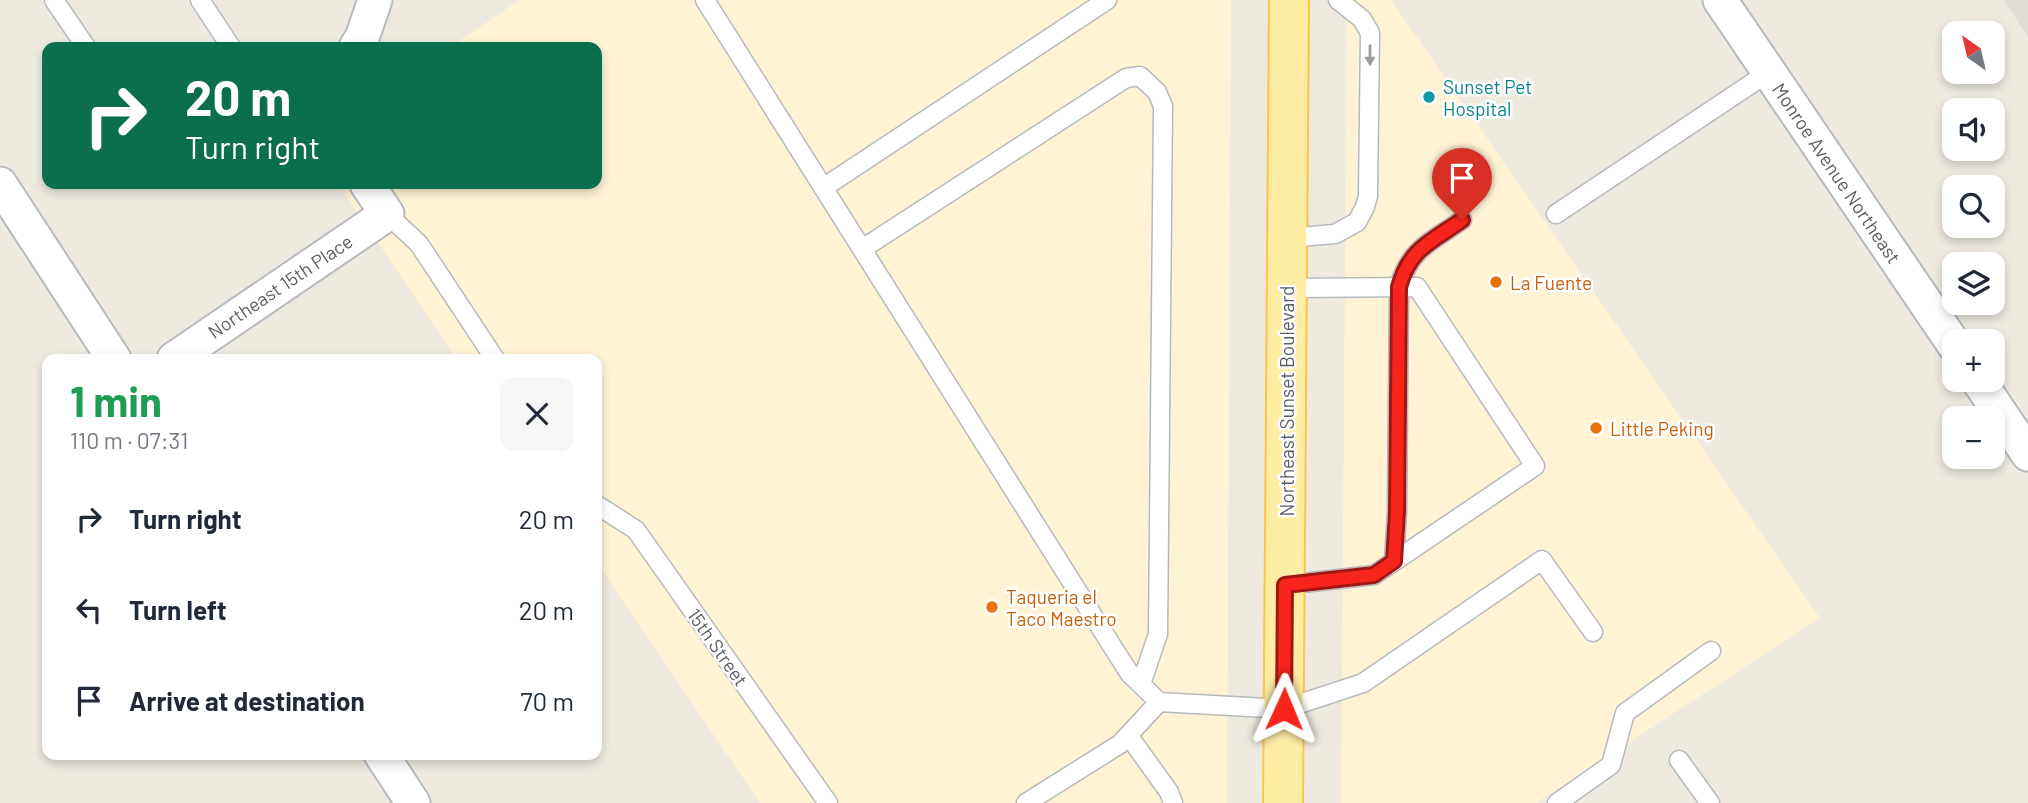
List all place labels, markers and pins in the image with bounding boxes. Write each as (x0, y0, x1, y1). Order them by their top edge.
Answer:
place label: Sunset Pet Hospital (1443, 75, 1532, 120)
marker: Sunset Pet Hospital (1421, 89, 1437, 105)
pin (1432, 148, 1492, 220)
place label: La Fuente (1510, 271, 1592, 294)
marker: La Fuente (1488, 274, 1504, 290)
place label: Little Peking (1610, 417, 1714, 440)
marker: Little Peking (1588, 420, 1604, 436)
place label: Taqueria el Taco Maestro (1006, 585, 1117, 630)
marker: Taqueria el Taco Maestro (984, 599, 1000, 615)

